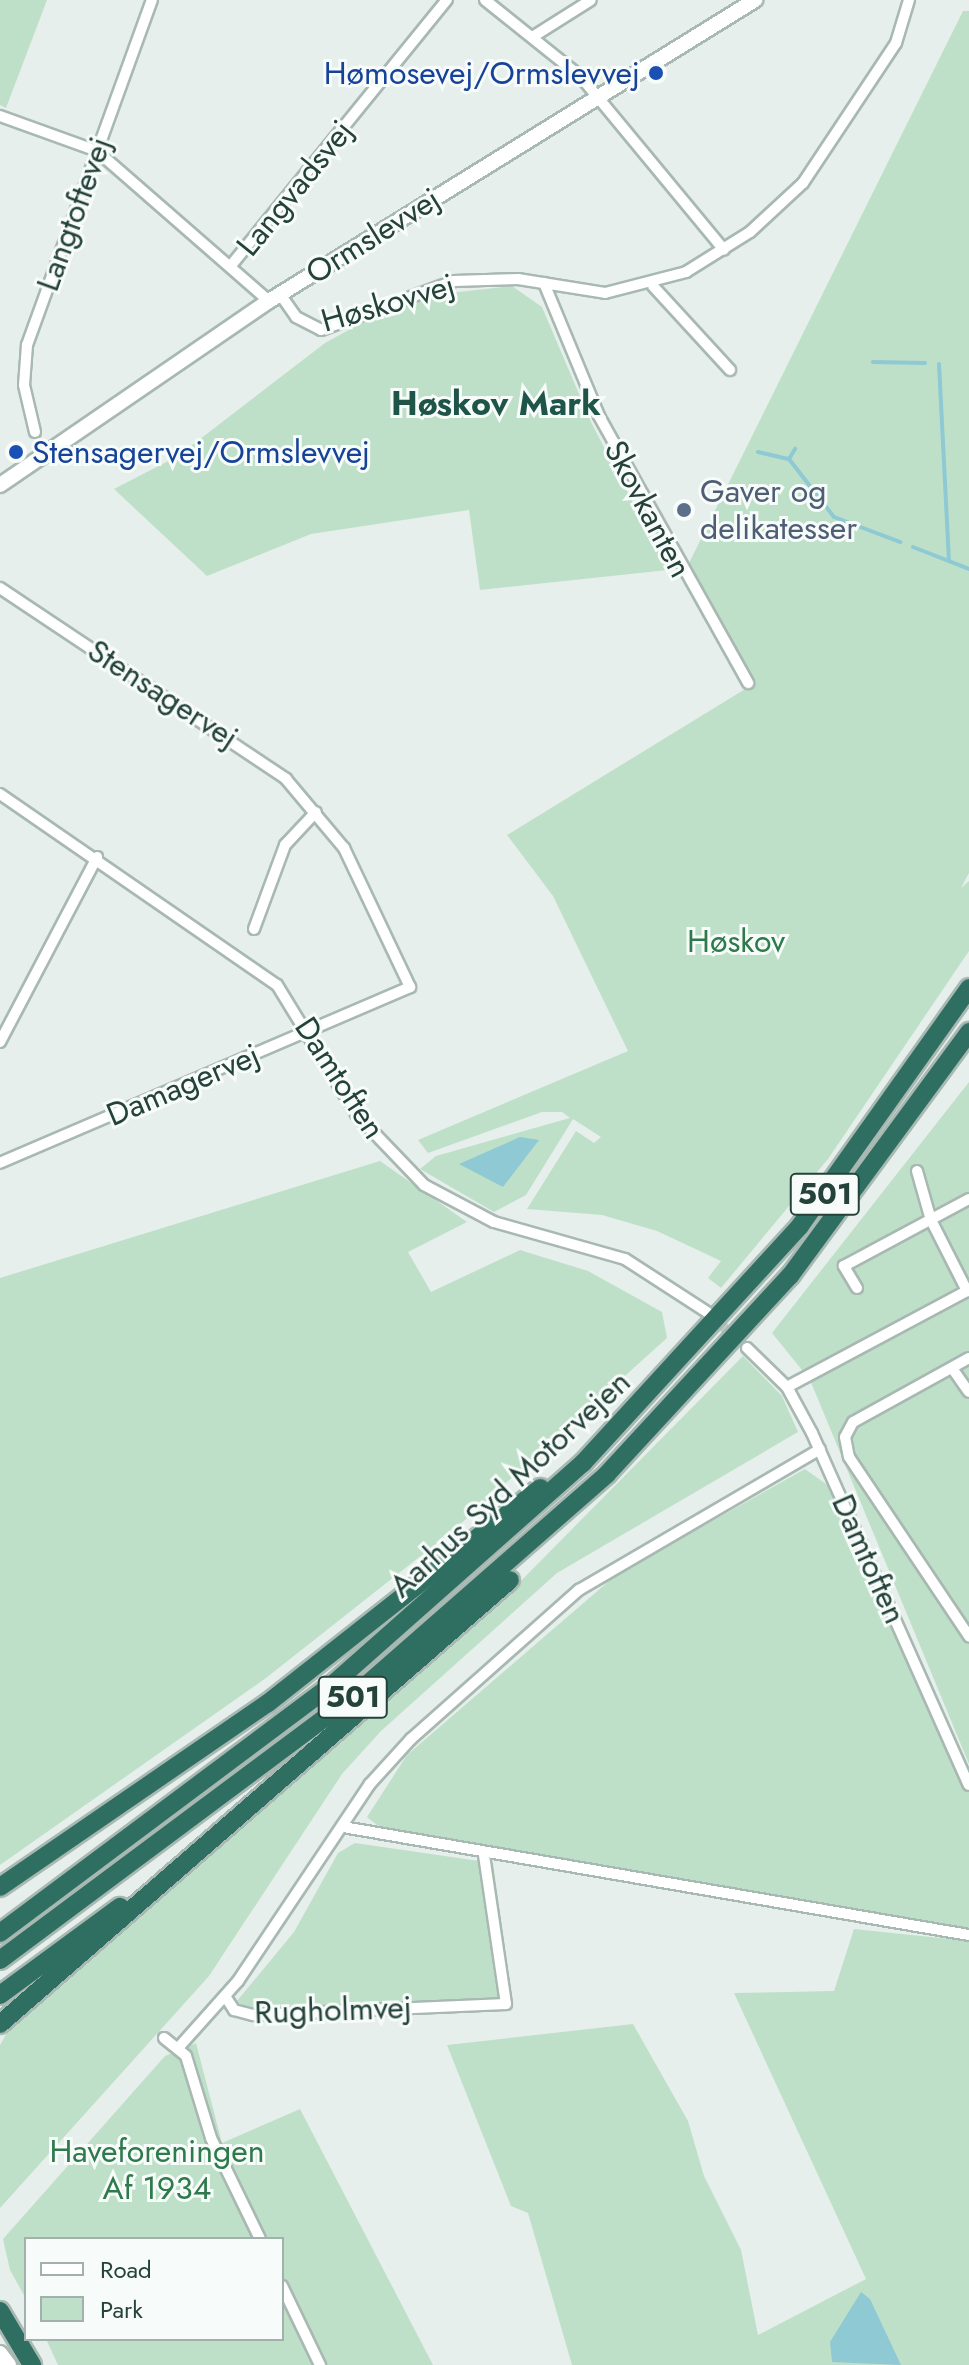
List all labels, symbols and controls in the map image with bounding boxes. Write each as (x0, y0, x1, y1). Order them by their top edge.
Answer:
place label: Hømosevej/Ormslevvej (324, 54, 640, 92)
marker: Hømosevej/Ormslevvej (647, 64, 665, 82)
street label: Langvadsvej (229, 112, 361, 264)
street label: Langtoftevej (28, 132, 120, 296)
street label: Ormslevvej (299, 180, 447, 292)
street label: Høskovvej (317, 266, 459, 340)
district label: Høskov Mark (391, 384, 601, 424)
place label: Stensagervej/Ormslevvej (32, 433, 370, 471)
street label: Skovkanten (596, 434, 700, 584)
marker: Stensagervej/Ormslevvej (7, 443, 25, 461)
place label: Gaver og delikatesser (700, 473, 857, 548)
marker: Gaver og delikatesser (675, 501, 693, 519)
street label: Stensagervej (81, 631, 245, 757)
park label: Høskov (687, 922, 785, 960)
street label: Damtoften (286, 1010, 394, 1146)
street label: Damagervej (101, 1036, 265, 1134)
road number: 501 (789, 1168, 861, 1220)
street label: Aarhus Syd Motorvejen (382, 1363, 638, 1605)
street label: Damtoften (824, 1488, 914, 1630)
road number: 501 (317, 1671, 389, 1723)
street label: Rugholmvej (254, 1988, 412, 2032)
park label: Haveforeningen Af 1934 (49, 2133, 265, 2208)
legend (24, 2237, 284, 2341)
text: Road (100, 2252, 152, 2287)
text: Park (100, 2292, 143, 2327)

